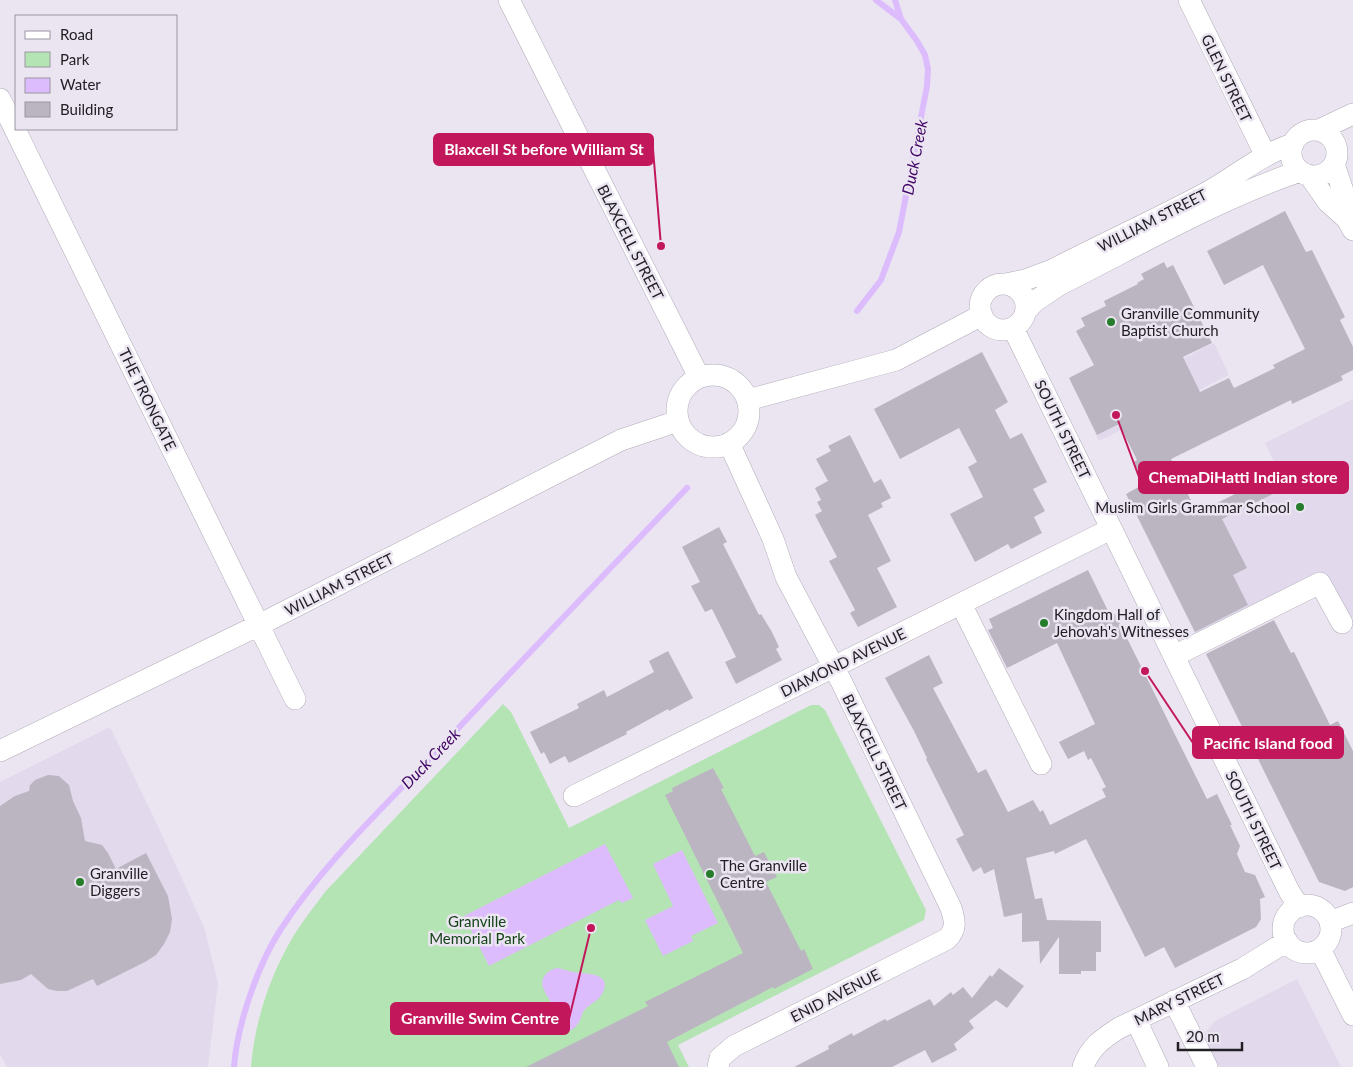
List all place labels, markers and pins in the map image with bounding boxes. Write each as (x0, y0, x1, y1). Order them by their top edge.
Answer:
callout: Blaxcell St before William St (434, 134, 653, 165)
place label: Granville Community Baptist Church (1121, 304, 1260, 339)
marker: Granville Community Baptist Church (1105, 316, 1117, 328)
callout: ChemaDiHatti Indian store (1139, 462, 1348, 493)
place label: Muslim Girls Grammar School (1095, 498, 1290, 516)
marker: Muslim Girls Grammar School (1294, 501, 1306, 513)
place label: Kingdom Hall of Jehovah's Witnesses (1054, 605, 1189, 640)
marker: Kingdom Hall of Jehovah's Witnesses (1038, 617, 1050, 629)
callout: Pacific Island food (1193, 727, 1343, 758)
place label: The Granville Centre (720, 856, 807, 891)
place label: Granville Diggers (90, 864, 148, 899)
marker: The Granville Centre (704, 868, 716, 880)
marker: Granville Diggers (74, 876, 86, 888)
callout: Granville Swim Centre (391, 1003, 569, 1034)

